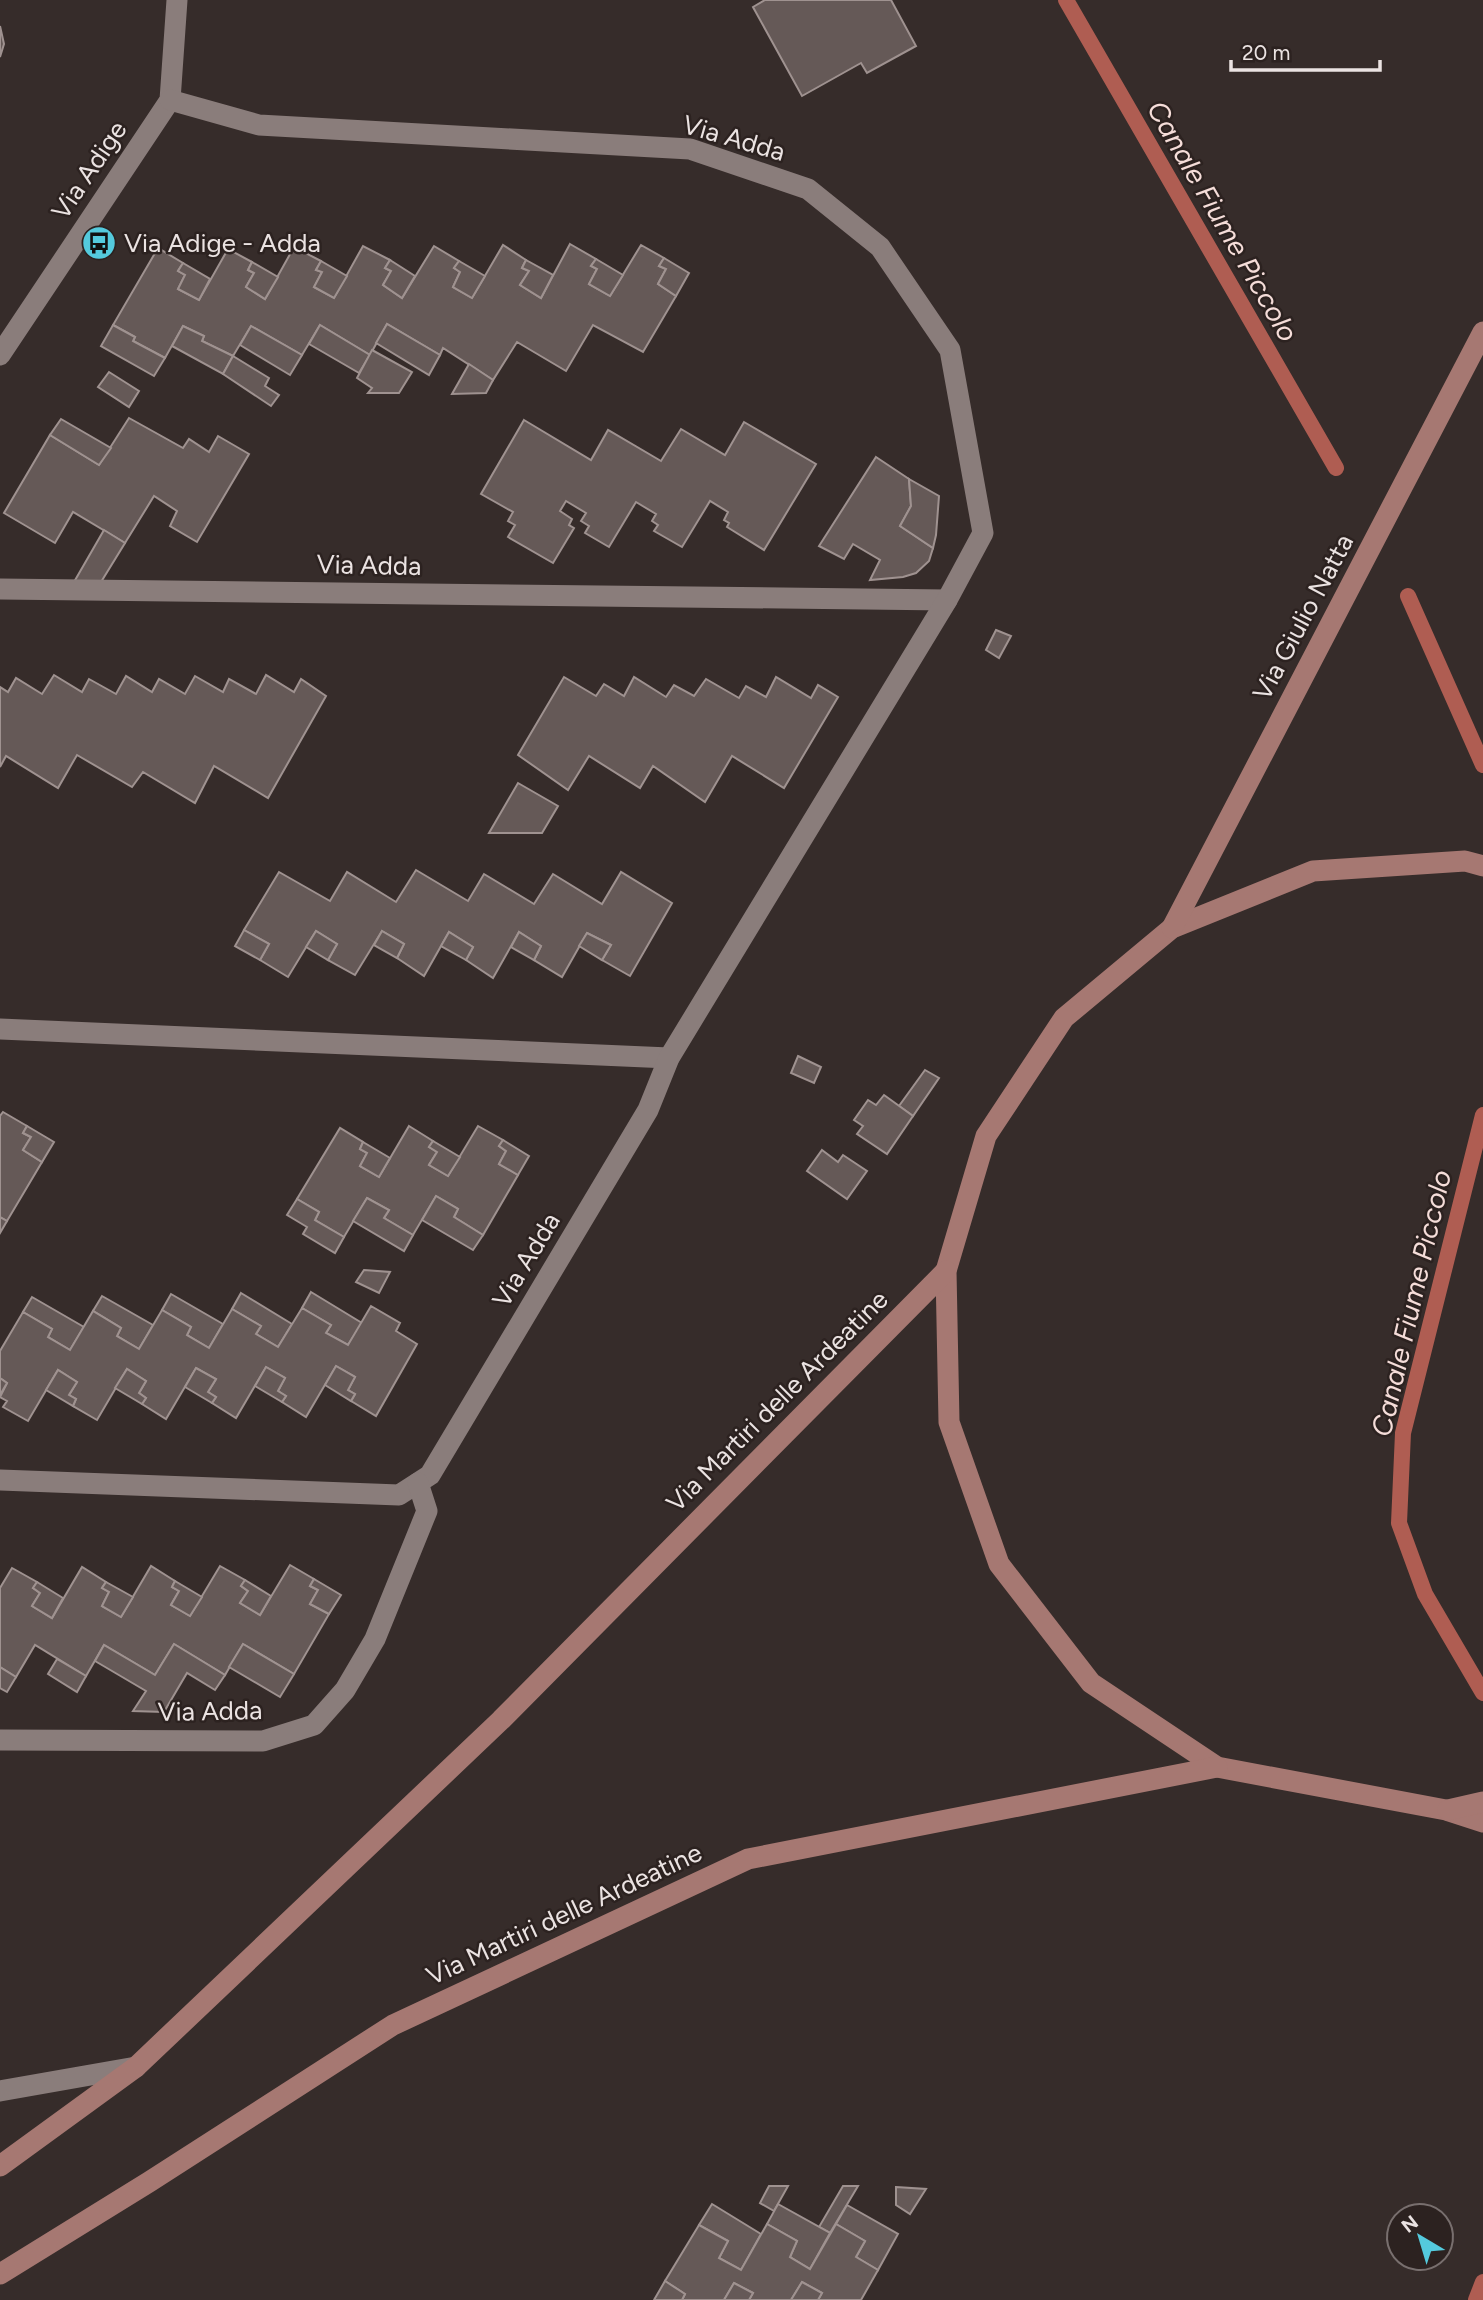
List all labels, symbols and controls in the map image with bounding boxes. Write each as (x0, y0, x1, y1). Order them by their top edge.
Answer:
scale bar (1231, 28, 1380, 72)
text: 20 m (1242, 40, 1290, 65)
water label: Canale Fiume Piccolo (1140, 95, 1306, 347)
street label: Via Adda (679, 108, 789, 168)
street label: Via Adige (44, 115, 134, 225)
bus stop icon: Via Adige - Adda (80, 224, 118, 262)
place label: Via Adige - Adda (124, 227, 321, 259)
street label: Via Giulio Natta (1246, 528, 1360, 706)
street label: Via Adda (316, 548, 422, 582)
water label: Canale Fiume Piccolo (1364, 1166, 1458, 1440)
street label: Via Adda (485, 1207, 567, 1313)
street label: Via Martiri delle Ardeatine (660, 1284, 894, 1518)
street label: Via Adda (157, 1694, 263, 1728)
street label: Via Martiri delle Ardeatine (421, 1836, 707, 1992)
north arrow (1385, 2202, 1455, 2272)
text: N (1397, 2210, 1423, 2238)

